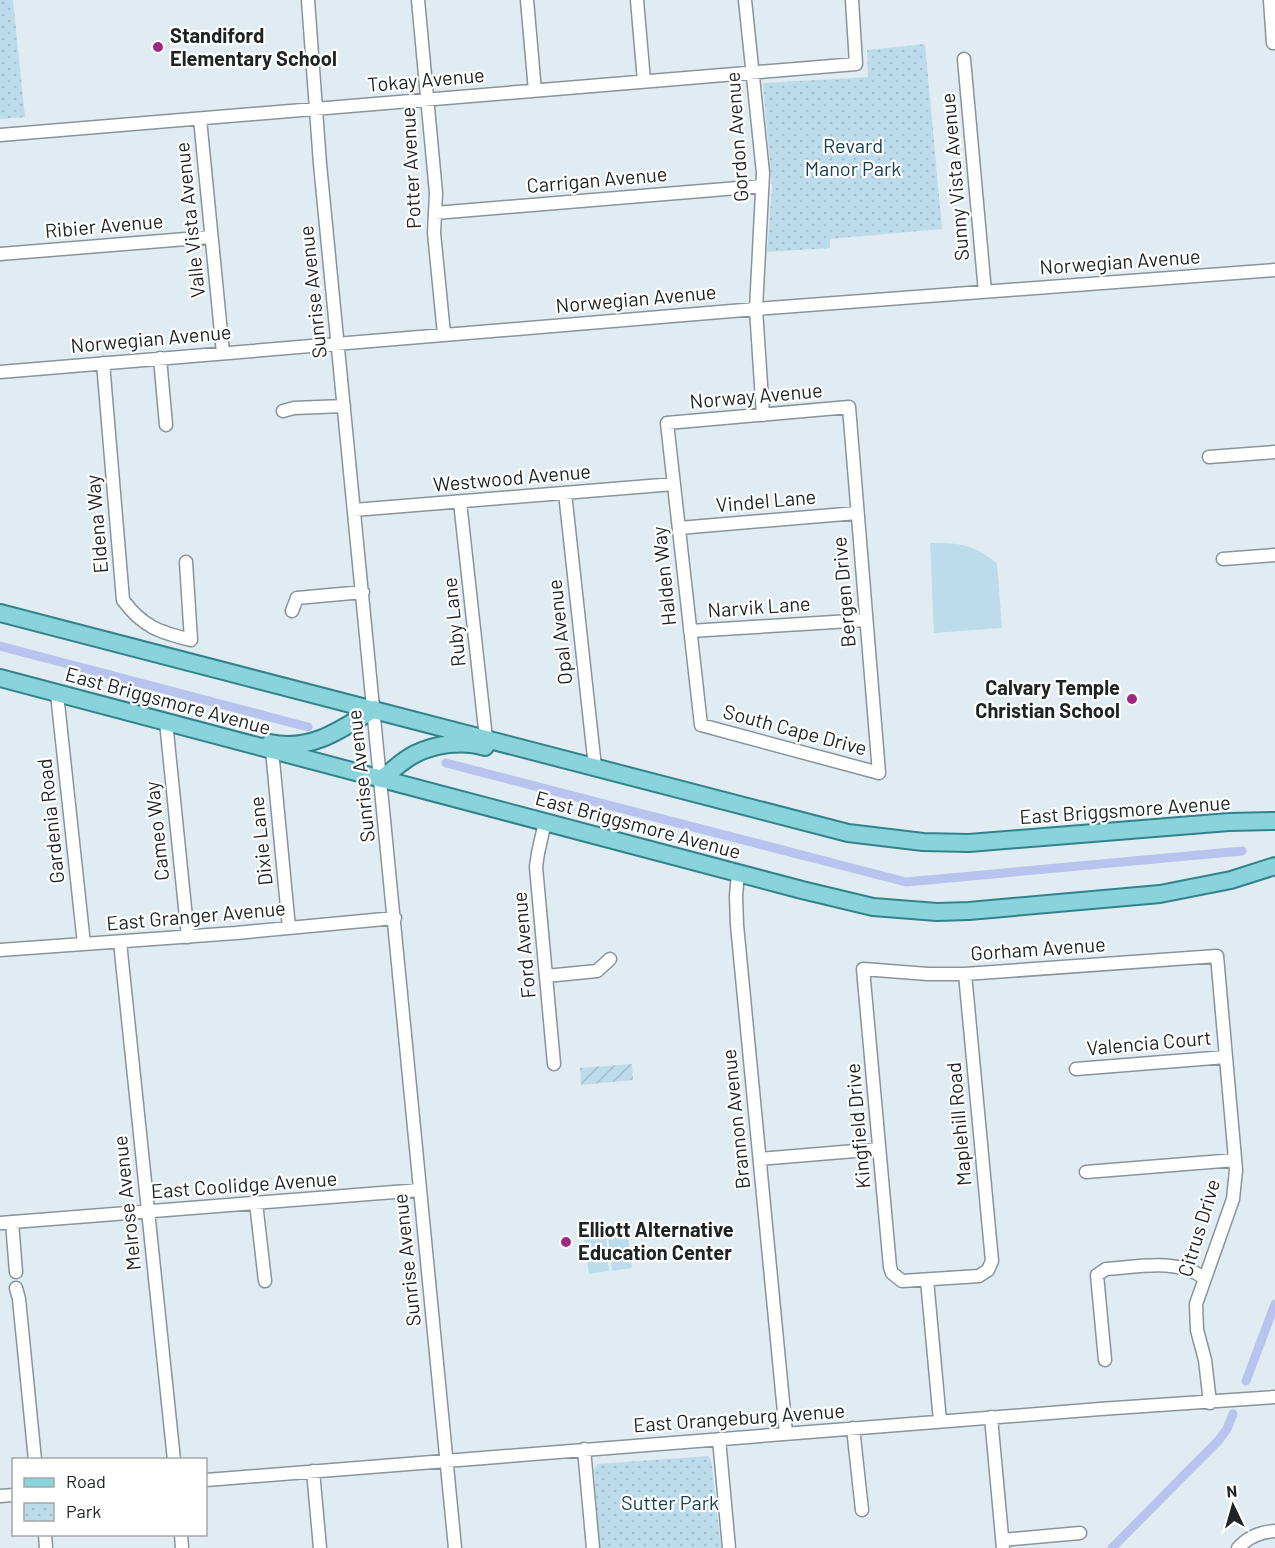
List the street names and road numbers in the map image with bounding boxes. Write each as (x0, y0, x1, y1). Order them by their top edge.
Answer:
street label: Tokay Avenue (366, 62, 486, 96)
street label: Gordon Avenue (719, 71, 753, 203)
street label: Sunny Vista Avenue (935, 92, 973, 262)
street label: Potter Avenue (395, 106, 425, 230)
street label: Valle Vista Avenue (169, 141, 209, 299)
street label: Carrigan Avenue (526, 161, 668, 197)
street label: Ribier Avenue (44, 208, 164, 242)
street label: Sunrise Avenue (293, 225, 331, 360)
street label: Norwegian Avenue (1039, 243, 1201, 279)
street label: Norwegian Avenue (554, 279, 717, 317)
street label: Norwegian Avenue (69, 319, 232, 357)
street label: Norway Avenue (688, 377, 823, 413)
street label: Westwood Avenue (432, 458, 592, 496)
street label: Eldena Way (80, 474, 112, 575)
street label: Vindel Lane (715, 484, 817, 516)
street label: Halden Way (646, 525, 680, 627)
street label: Bergen Drive (826, 536, 860, 648)
street label: Ruby Lane (436, 576, 470, 668)
street label: Opal Avenue (542, 578, 576, 686)
street label: Narvik Lane (707, 590, 811, 622)
street label: East Briggsmore Avenue (63, 661, 274, 739)
street label: South Cape Drive (721, 698, 870, 760)
street label: Sunrise Avenue (341, 709, 379, 844)
street label: Gardenia Road (32, 757, 68, 885)
street label: Cameo Way (139, 780, 173, 882)
street label: East Briggsmore Avenue (533, 785, 744, 863)
street label: East Briggsmore Avenue (1018, 790, 1231, 828)
street label: Dixie Lane (243, 795, 277, 887)
street label: Ford Avenue (506, 891, 540, 999)
street label: East Granger Avenue (105, 895, 287, 935)
street label: Gorham Avenue (969, 931, 1106, 965)
street label: Valencia Court (1085, 1025, 1212, 1059)
street label: Brannon Avenue (716, 1048, 754, 1190)
street label: Maplehill Road (941, 1061, 975, 1187)
street label: Kingfield Drive (840, 1062, 874, 1190)
street label: Melrose Avenue (107, 1134, 145, 1272)
street label: East Coolidge Avenue (150, 1166, 338, 1202)
street label: Citrus Drive (1172, 1176, 1224, 1279)
street label: Sunrise Avenue (387, 1193, 425, 1328)
street label: East Orangeburg Avenue (632, 1398, 846, 1436)

